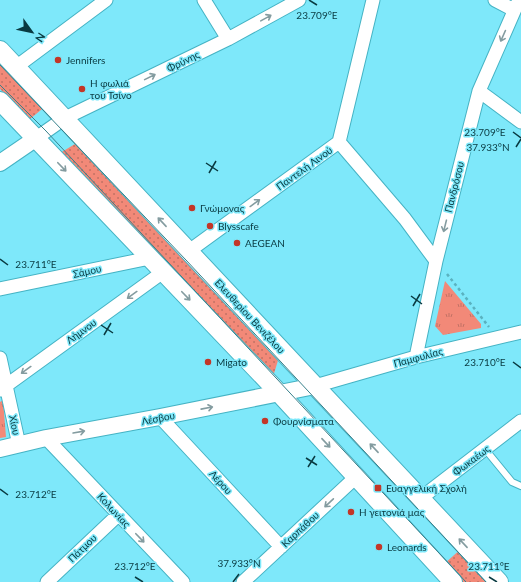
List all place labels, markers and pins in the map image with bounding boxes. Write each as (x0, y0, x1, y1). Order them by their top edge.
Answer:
place label: Jennifers (66, 54, 105, 66)
marker: Jennifers (53, 55, 63, 65)
place label: Η φωλιά του Τσίνο (90, 77, 132, 101)
marker: Η φωλιά του Τσίνο (77, 84, 87, 94)
place label: Γνώμονας (200, 202, 245, 214)
marker: Γνώμονας (187, 203, 197, 213)
place label: Blysscafe (218, 220, 259, 232)
marker: Blysscafe (205, 221, 215, 231)
place label: AEGEAN (245, 237, 285, 249)
marker: AEGEAN (232, 238, 242, 248)
place label: Migato (216, 356, 247, 368)
marker: Migato (203, 357, 213, 367)
place label: Φουρνίσματα (273, 415, 334, 427)
marker: Φουρνίσματα (260, 416, 270, 426)
place label: Ευαγγελική Σχολή (386, 482, 467, 494)
marker: Ευαγγελική Σχολή (373, 483, 383, 493)
place label: Η γειτονιά μας (359, 506, 425, 518)
marker: Η γειτονιά μας (346, 507, 356, 517)
place label: Leonards (387, 541, 427, 553)
marker: Leonards (374, 542, 384, 552)

